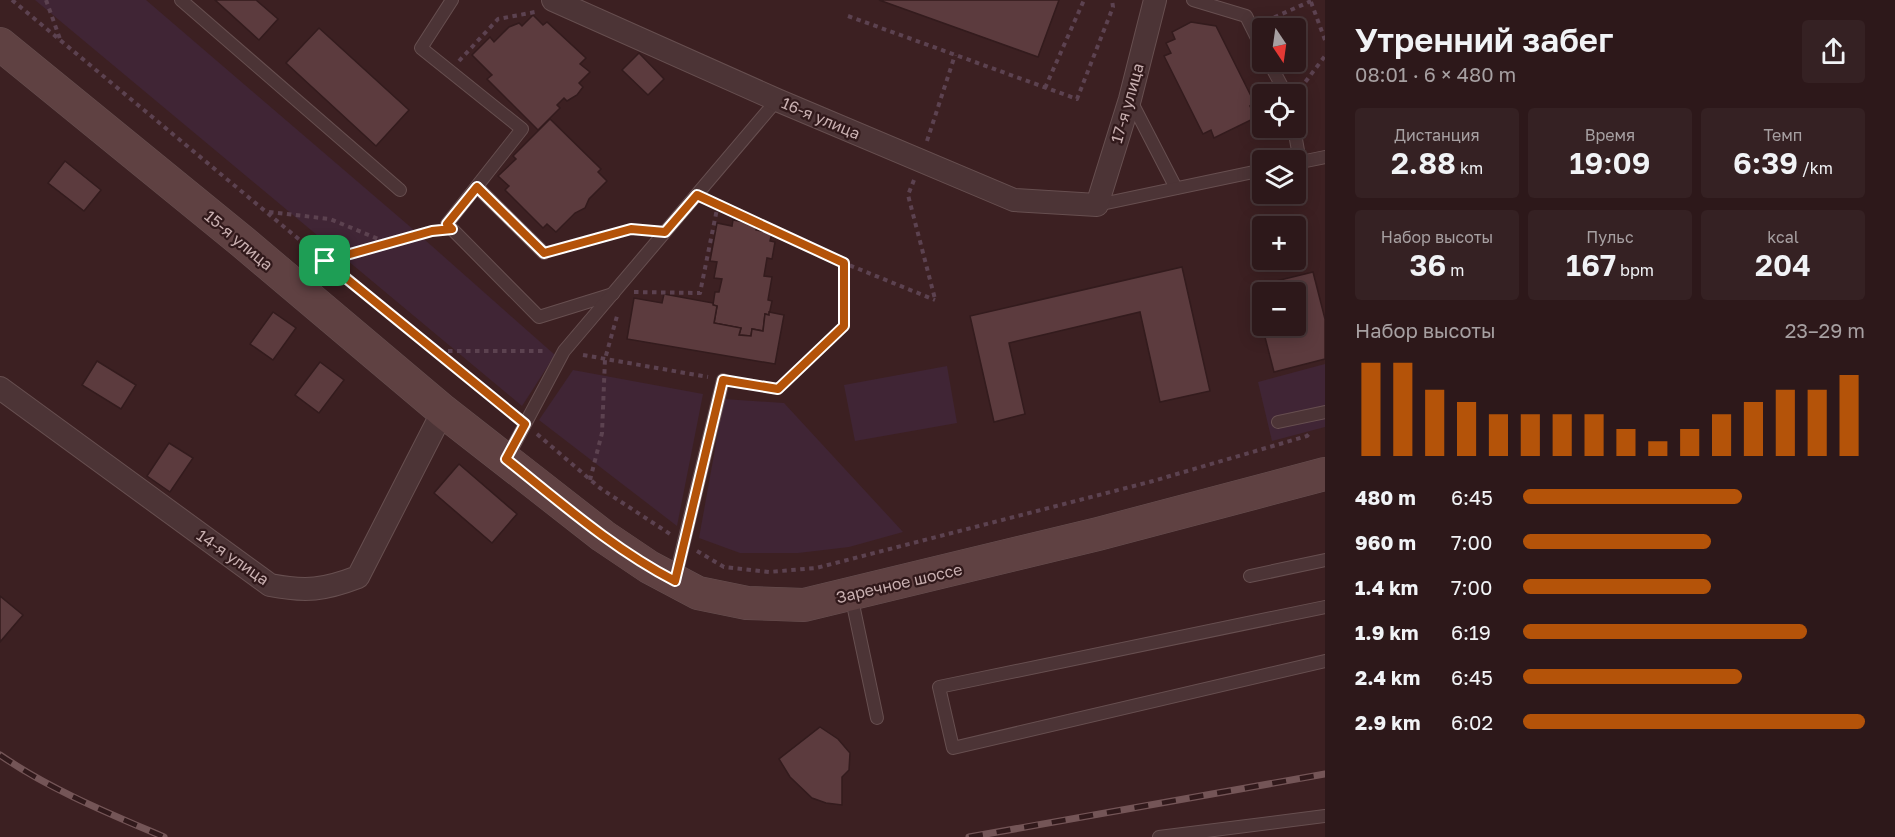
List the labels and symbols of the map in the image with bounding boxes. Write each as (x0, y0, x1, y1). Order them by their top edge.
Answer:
north arrow (1252, 18, 1306, 72)
street label: 17-я улица (1106, 61, 1148, 145)
street label: 16-я улица (779, 92, 863, 144)
street label: 15-я улица (201, 206, 277, 274)
pin (299, 235, 350, 286)
street label: 14-я улица (193, 525, 273, 589)
street label: Заречное шоссе (834, 559, 964, 607)

